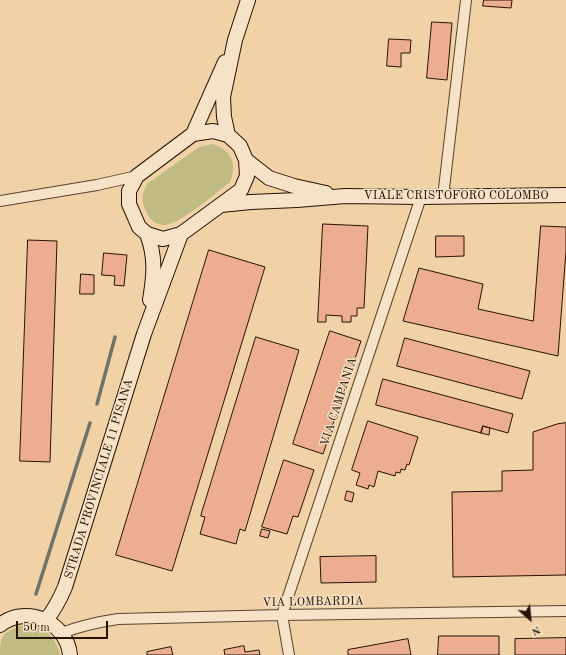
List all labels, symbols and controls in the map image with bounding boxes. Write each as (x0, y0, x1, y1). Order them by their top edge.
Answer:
street label: VIALE CRISTOFORO COLOMBO (363, 189, 549, 203)
street label: VIA CAMPANIA (318, 356, 360, 448)
street label: STRADA PROVINCIALE 11 PISANA (62, 377, 136, 581)
street label: VIA LOMBARDIA (262, 594, 364, 610)
north arrow (510, 599, 550, 639)
scale bar (18, 613, 110, 639)
text: 50 m (23, 622, 50, 634)
text: N (529, 623, 542, 637)

